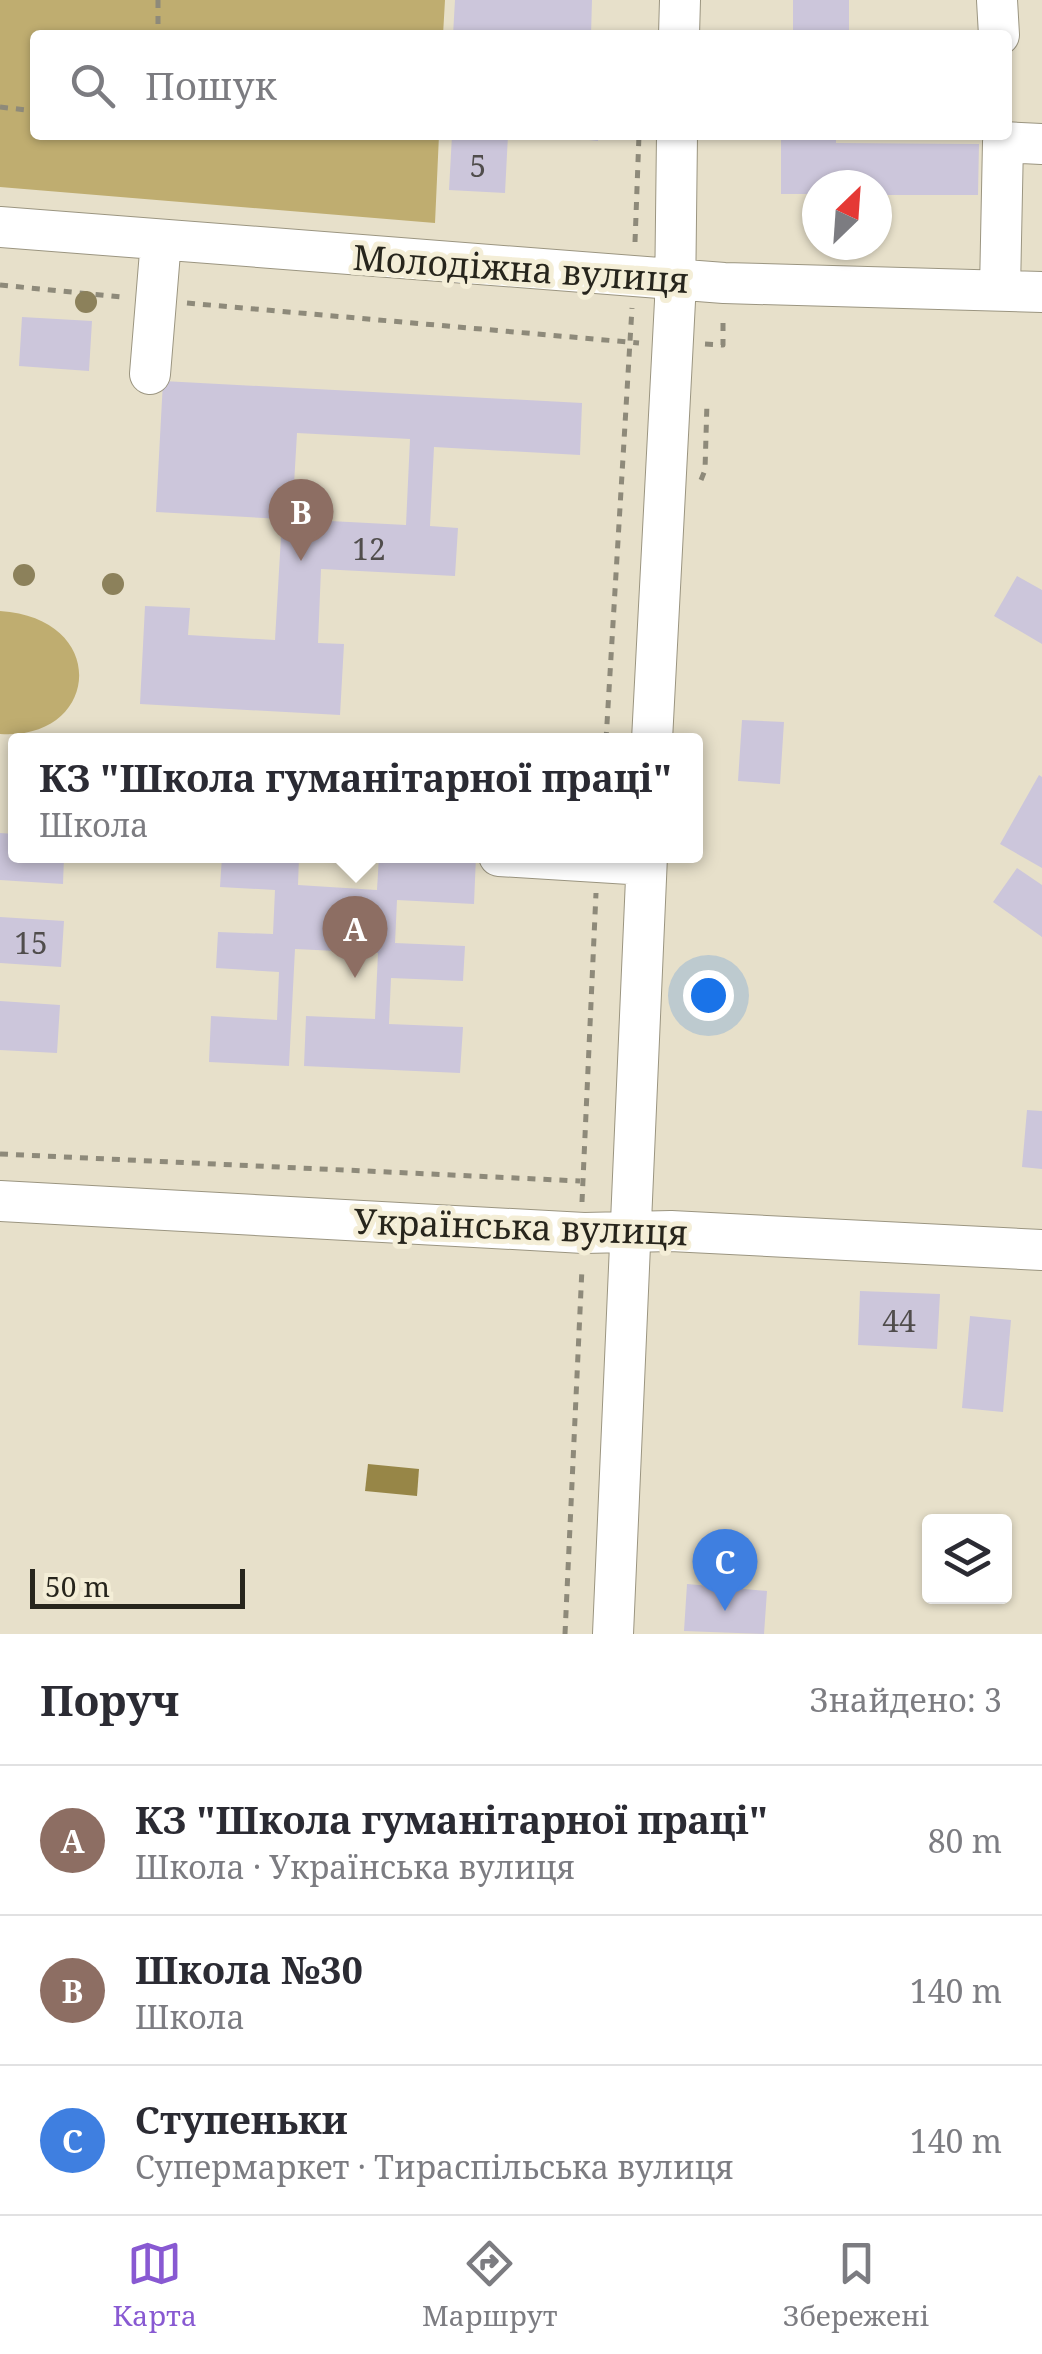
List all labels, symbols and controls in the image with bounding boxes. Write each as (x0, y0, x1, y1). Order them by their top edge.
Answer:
search box (30, 30, 1012, 140)
icon: search (65, 58, 120, 113)
text: Пошук (145, 59, 277, 111)
house number: 5 (470, 145, 486, 186)
north arrow (802, 170, 892, 260)
street label: Молодіжна вулиця (351, 233, 691, 303)
pin: B (268, 478, 334, 561)
house number: 12 (352, 528, 386, 569)
popup (8, 733, 703, 863)
text: КЗ "Школа гуманітарної праці" (39, 751, 672, 803)
text: Школа (39, 803, 149, 846)
pin: A (322, 896, 388, 978)
house number: 15 (14, 922, 48, 963)
your location (683, 970, 734, 1021)
street label: Українська вулиця (353, 1197, 689, 1255)
house number: 44 (882, 1300, 916, 1341)
map controls (922, 1514, 1012, 1604)
button: layers (922, 1514, 1012, 1604)
pin: C (692, 1528, 758, 1611)
scale bar (30, 1564, 245, 1608)
text: 50 m (45, 1567, 110, 1605)
text: Поруч (40, 1671, 179, 1728)
text: Знайдено: 3 (810, 1678, 1002, 1721)
text: КЗ "Школа гуманітарної праці" (135, 1793, 768, 1845)
text: A (60, 1819, 85, 1862)
text: 80 m (928, 1819, 1002, 1862)
text: Школа · Українська вулиця (135, 1845, 575, 1888)
text: Школа №30 (135, 1943, 363, 1995)
text: B (62, 1969, 83, 2012)
text: 140 m (910, 1969, 1002, 2012)
text: Школа (135, 1995, 245, 2038)
text: Ступеньки (135, 2093, 347, 2145)
text: C (62, 2119, 83, 2162)
text: 140 m (910, 2119, 1002, 2162)
text: Супермаркет · Тираспільська вулиця (135, 2145, 734, 2188)
tab: Карта (113, 2236, 197, 2334)
tab: Маршрут (422, 2236, 558, 2334)
tab: Збережені (783, 2236, 929, 2334)

